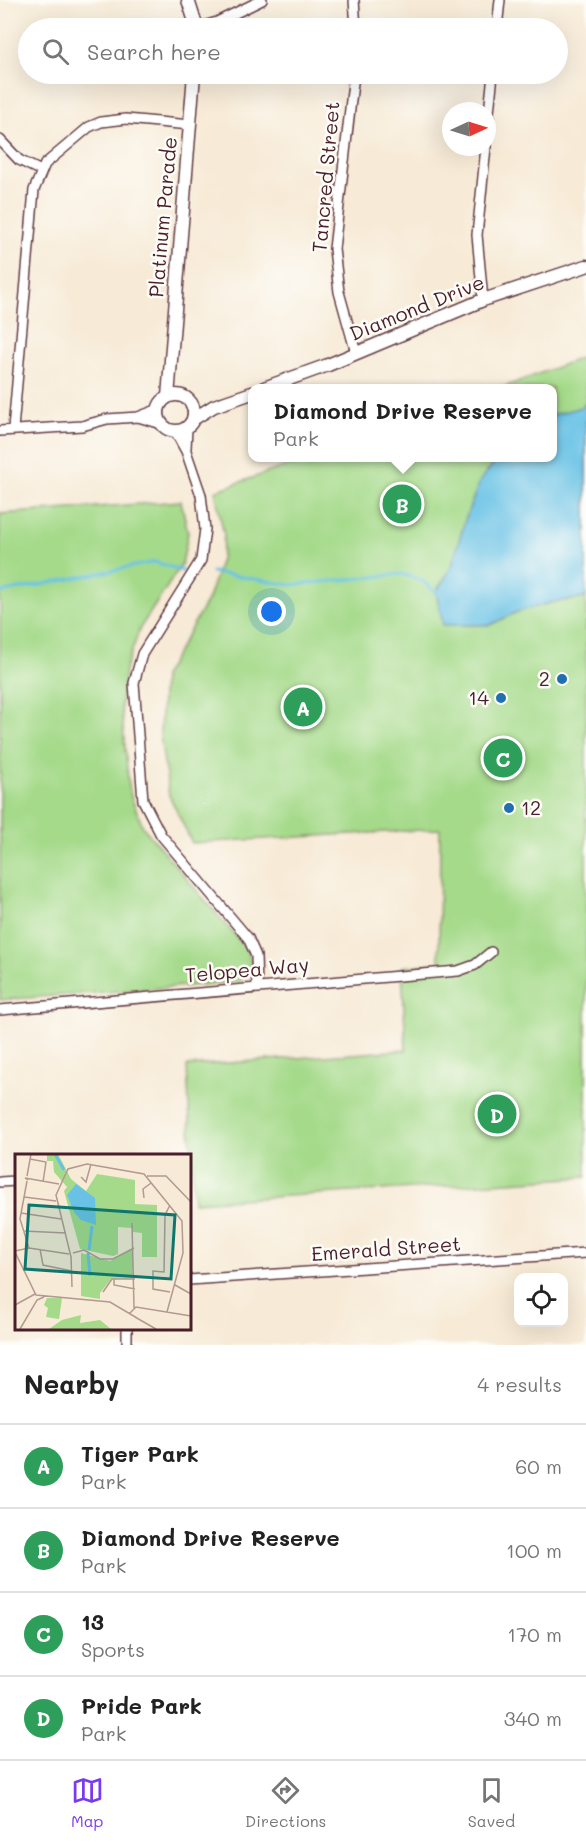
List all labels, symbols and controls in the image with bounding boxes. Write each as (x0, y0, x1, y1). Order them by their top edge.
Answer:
search box (18, 18, 568, 84)
icon: search (39, 35, 72, 68)
text: Search here (87, 37, 221, 66)
street label: Tancred Street (305, 100, 345, 254)
north arrow (442, 102, 496, 156)
street label: Platinum Parade (142, 135, 182, 298)
street label: Diamond Drive (345, 268, 488, 346)
popup (248, 384, 557, 462)
text: Diamond Drive Reserve (273, 396, 532, 425)
text: Park (273, 425, 319, 451)
pin: B (382, 482, 422, 526)
your location (257, 597, 286, 626)
place label: 2 (539, 665, 550, 691)
marker: 2 (555, 672, 569, 686)
pin: A (284, 684, 322, 730)
place label: 14 (468, 684, 489, 710)
marker: 14 (494, 691, 508, 705)
pin: C (484, 736, 522, 780)
place label: 12 (521, 794, 541, 820)
marker: 12 (502, 801, 516, 815)
street label: Telopea Way (184, 951, 310, 987)
pin: D (478, 1092, 516, 1136)
inset map (15, 1154, 190, 1330)
street label: Emerald Street (310, 1230, 462, 1266)
map controls (514, 1273, 568, 1327)
button: locate (514, 1273, 568, 1327)
text: Nearby (24, 1367, 119, 1401)
text: 4 results (477, 1371, 562, 1397)
text: Tiger Park (81, 1439, 199, 1468)
text: A (37, 1453, 50, 1479)
text: 60 m (515, 1453, 562, 1479)
text: Park (81, 1468, 126, 1494)
text: Diamond Drive Reserve (81, 1523, 340, 1552)
text: B (37, 1537, 50, 1563)
text: 100 m (506, 1537, 562, 1563)
text: Park (81, 1552, 126, 1578)
text: 13 (81, 1607, 104, 1636)
text: C (36, 1621, 51, 1647)
text: 170 m (507, 1621, 562, 1647)
text: Sports (81, 1636, 145, 1662)
text: Pride Park (81, 1691, 202, 1720)
text: D (36, 1705, 51, 1731)
text: 340 m (504, 1705, 562, 1731)
text: Park (81, 1720, 126, 1746)
tab: Map (71, 1774, 104, 1831)
tab: Directions (245, 1774, 326, 1831)
tab: Saved (468, 1774, 515, 1831)

